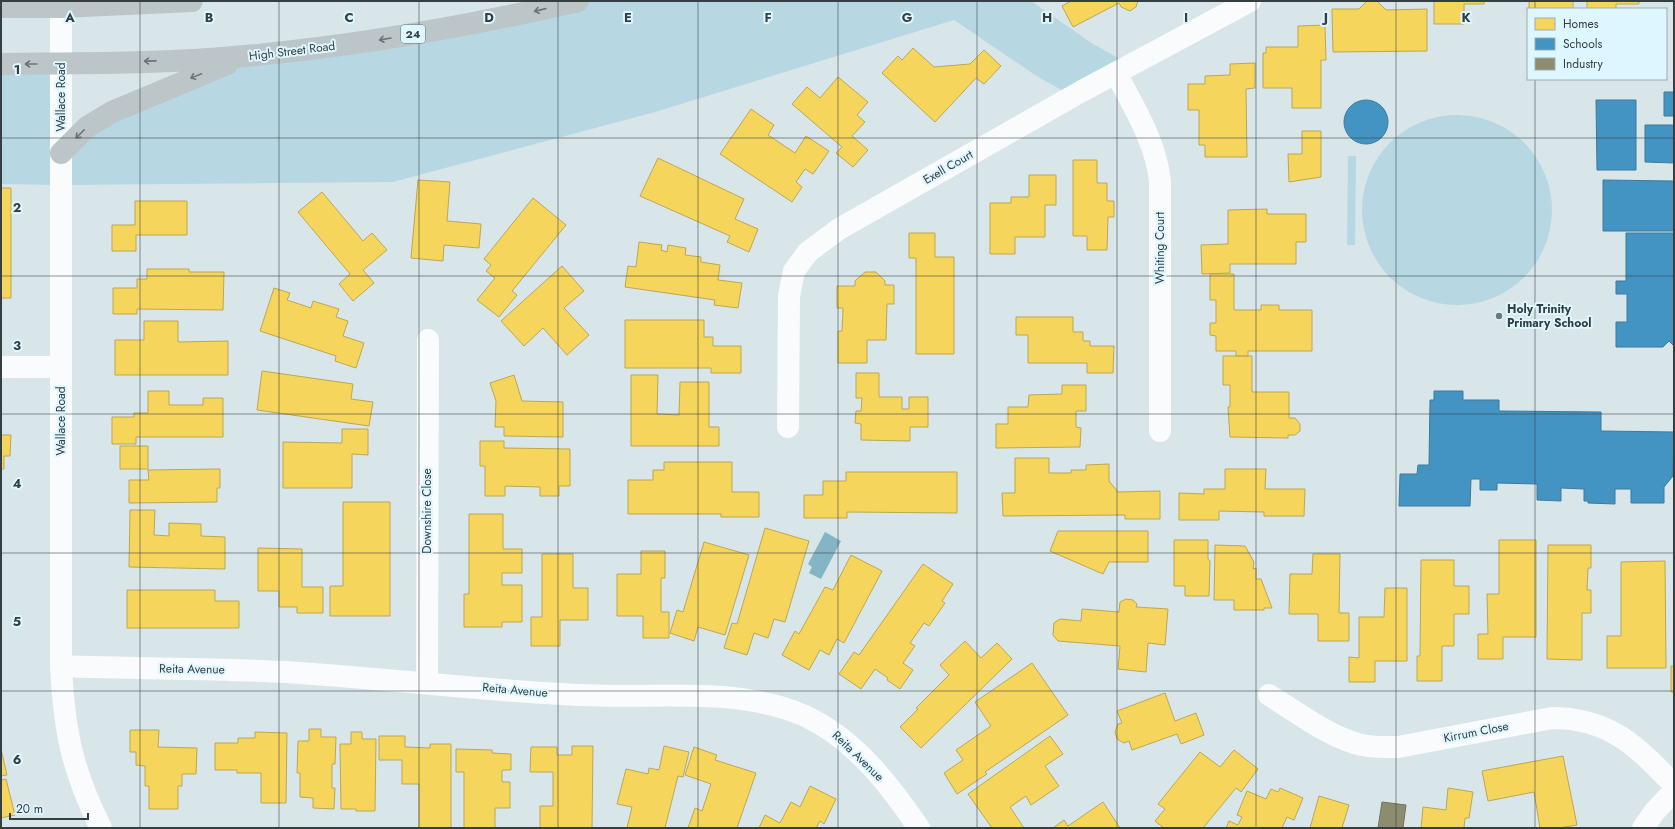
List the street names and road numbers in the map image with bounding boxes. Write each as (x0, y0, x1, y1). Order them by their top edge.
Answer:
road number: 24 (401, 25, 425, 43)
street label: High Street Road (248, 37, 336, 65)
street label: Wallace Road (52, 62, 70, 132)
street label: Exell Court (920, 145, 976, 189)
street label: Whiting Court (1151, 212, 1169, 284)
street label: Wallace Road (52, 386, 70, 456)
street label: Downshire Close (418, 468, 436, 554)
street label: Reita Avenue (159, 659, 225, 679)
street label: Reita Avenue (482, 678, 548, 702)
street label: Kirrum Close (1442, 717, 1510, 747)
street label: Reita Avenue (828, 727, 888, 785)

